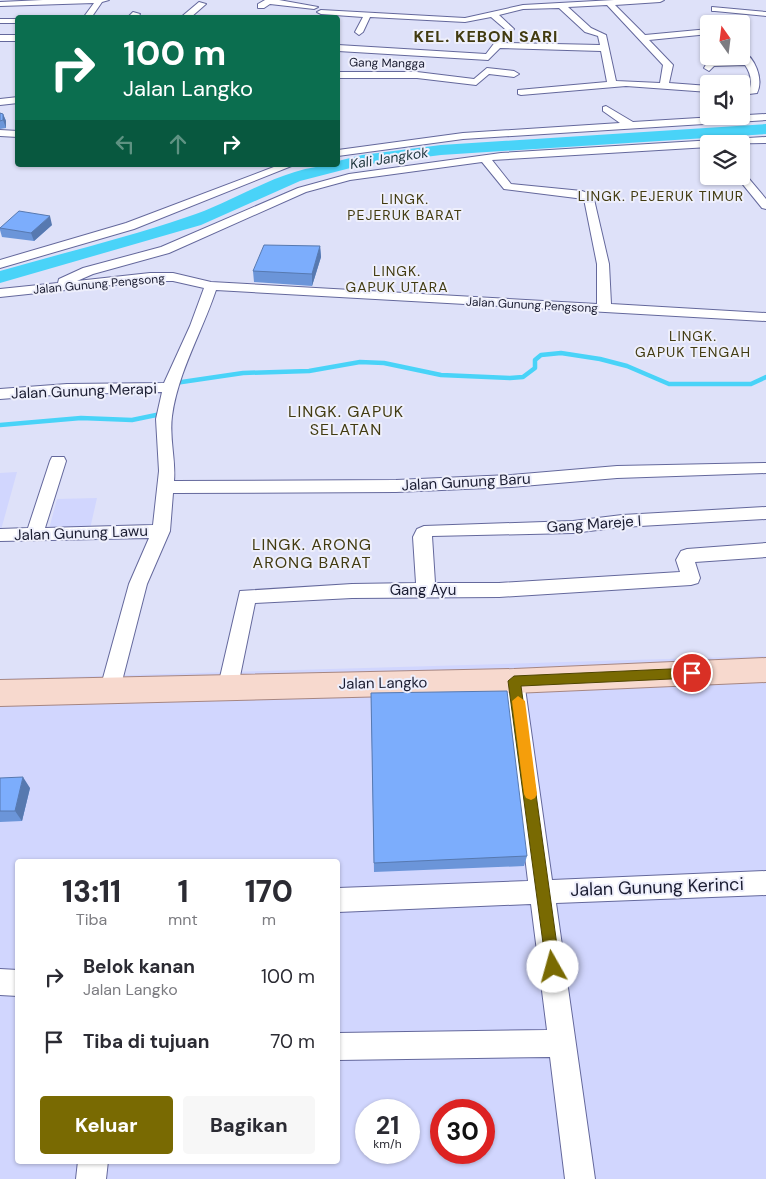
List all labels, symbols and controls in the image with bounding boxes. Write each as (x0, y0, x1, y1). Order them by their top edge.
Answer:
north arrow (700, 15, 750, 65)
map controls (700, 15, 750, 185)
district label: KEL. KEBON SARI (414, 26, 558, 47)
text: 100 m (123, 30, 226, 76)
icon: right (40, 35, 105, 100)
street label: Gang Mangga (349, 54, 425, 72)
text: Jalan Langko (123, 74, 253, 103)
button: sound (700, 75, 750, 125)
icon: left (111, 130, 139, 158)
icon: ahead (164, 130, 192, 158)
icon: right (217, 130, 245, 158)
button: layers (700, 135, 750, 185)
water label: Kali Jangkok (349, 143, 430, 173)
district label: LINGK. PEJERUK TIMUR (578, 187, 744, 205)
district label: LINGK. PEJERUK BARAT (347, 190, 463, 224)
district label: LINGK. GAPUK UTARA (346, 262, 448, 296)
street label: Jalan Gunung Pengsong (33, 270, 166, 298)
street label: Jalan Gunung Pengsong (466, 294, 599, 316)
district label: LINGK. GAPUK TENGAH (635, 327, 751, 361)
street label: Jalan Gunung Merapi (11, 378, 157, 404)
district label: LINGK. GAPUK SELATAN (288, 401, 404, 440)
street label: Jalan Gunung Baru (401, 469, 531, 495)
street label: Gang Mareje I (546, 511, 642, 537)
street label: Jalan Gunung Lawu (14, 521, 148, 545)
district label: LINGK. ARONG ARONG BARAT (252, 534, 372, 573)
street label: Gang Ayu (390, 580, 456, 600)
pin (671, 652, 713, 694)
icon: arrive (678, 659, 706, 687)
street label: Jalan Langko (338, 672, 428, 694)
text: 13:11 (62, 872, 121, 911)
text: 1 (177, 872, 188, 911)
text: 170 (245, 872, 293, 911)
street label: Jalan Gunung Kerinci (570, 872, 744, 902)
text: Tiba (76, 909, 107, 930)
text: mnt (168, 909, 198, 930)
text: m (262, 909, 276, 930)
position arrow (526, 940, 578, 992)
text: Belok kanan (83, 954, 195, 979)
icon: right (40, 963, 68, 991)
text: 100 m (261, 964, 315, 989)
text: Jalan Langko (83, 979, 178, 1000)
icon: arrive (40, 1028, 68, 1056)
text: Tiba di tujuan (83, 1029, 209, 1054)
text: 70 m (270, 1029, 315, 1054)
button: Keluar (40, 1096, 173, 1154)
button: Bagikan (183, 1096, 315, 1154)
speed limit sign: 30 (430, 1099, 495, 1164)
text: 21 (376, 1109, 399, 1142)
text: km/h (373, 1136, 402, 1152)

